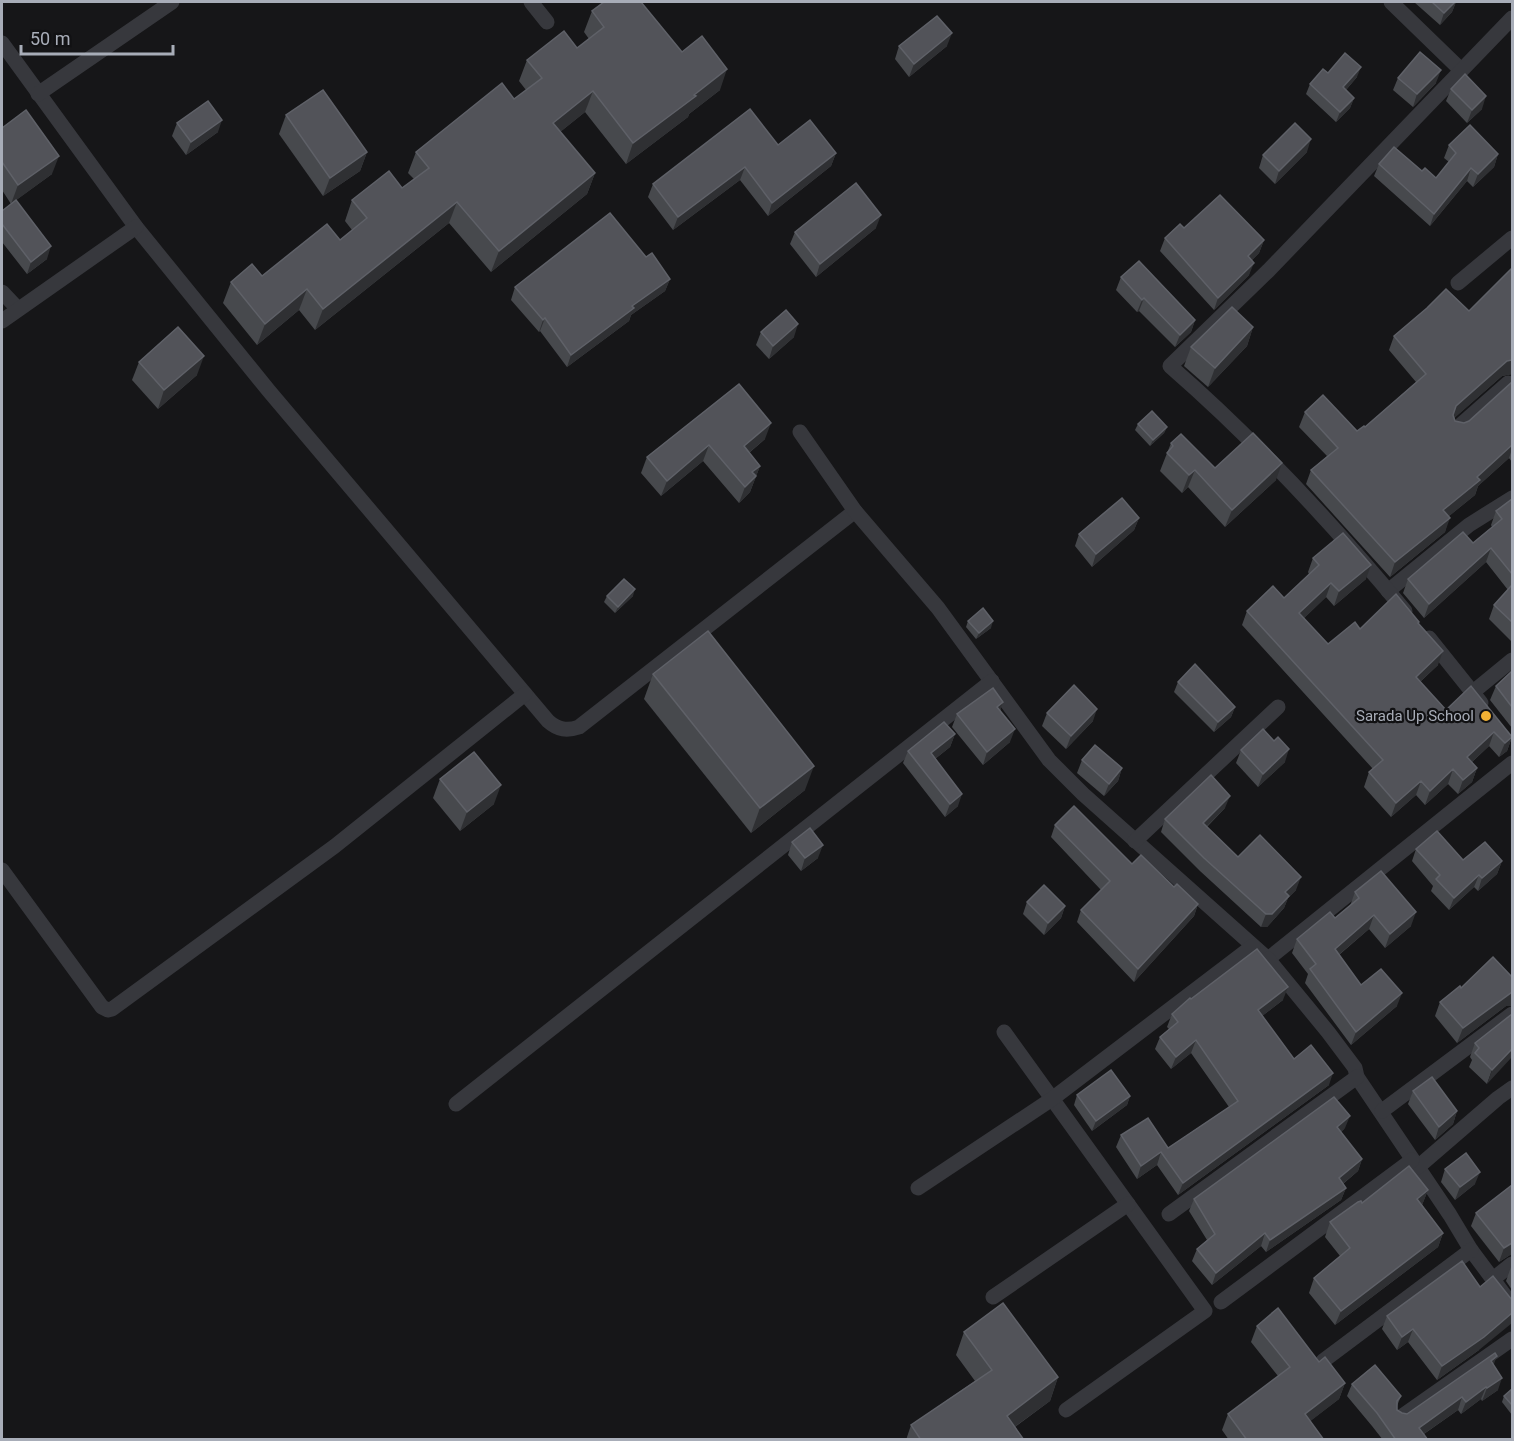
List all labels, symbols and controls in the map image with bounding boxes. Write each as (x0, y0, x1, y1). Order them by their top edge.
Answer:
scale bar (21, 18, 172, 56)
text: 50 m (30, 28, 70, 49)
place label: Sarada Up School (1356, 707, 1474, 725)
marker: Sarada Up School (1479, 709, 1493, 723)

